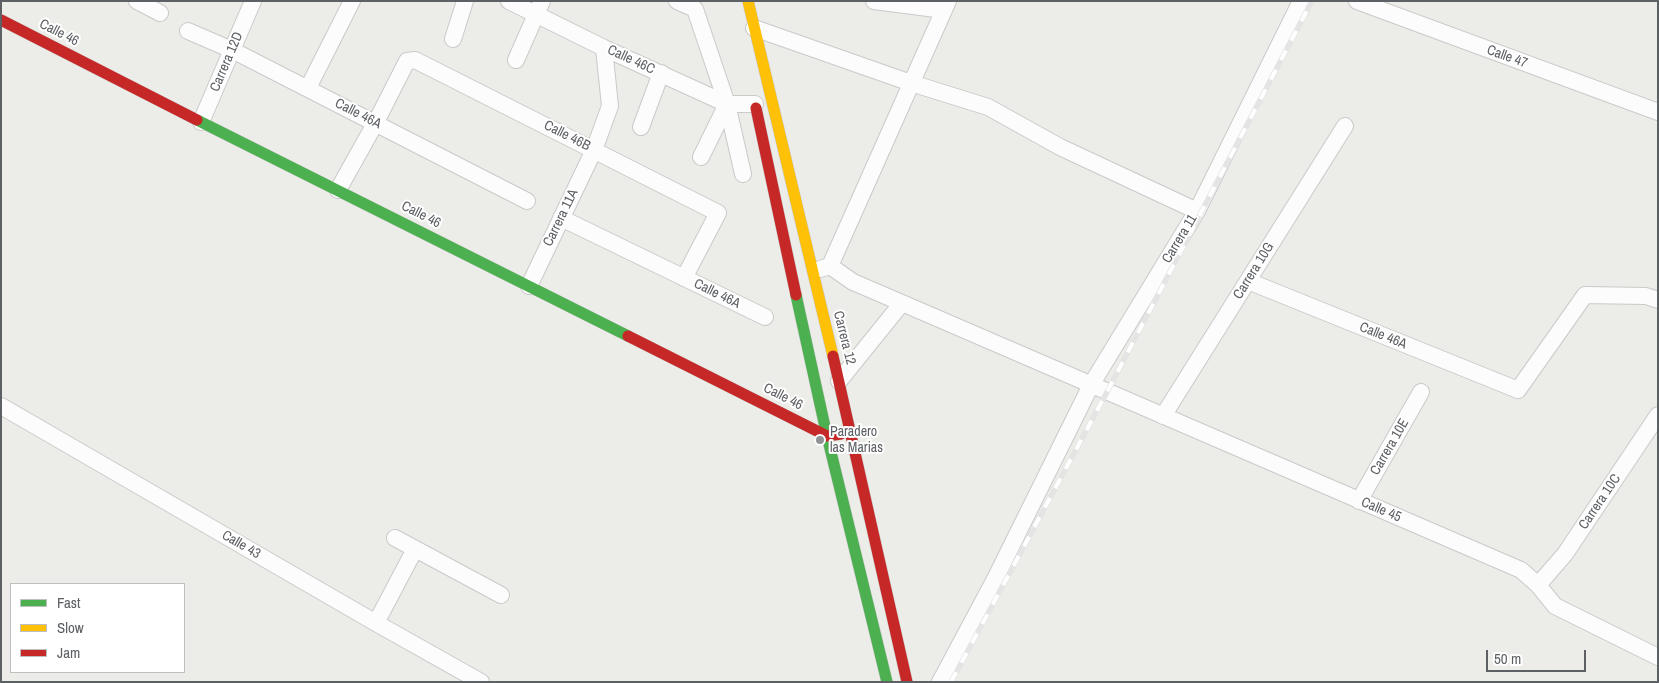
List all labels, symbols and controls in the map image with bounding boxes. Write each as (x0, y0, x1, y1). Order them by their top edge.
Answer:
street label: Calle 46 (36, 16, 82, 50)
street label: Carrera 12D (207, 30, 247, 94)
street label: Calle 46C (605, 42, 657, 78)
street label: Calle 47 (1484, 42, 1530, 72)
street label: Calle 46A (332, 95, 384, 133)
street label: Calle 46B (541, 117, 593, 155)
street label: Carrera 11A (540, 187, 582, 249)
street label: Calle 46 (398, 198, 444, 232)
street label: Carrera 11 (1159, 212, 1201, 266)
street label: Carrera 10G (1230, 239, 1278, 303)
street label: Calle 46A (691, 276, 743, 312)
street label: Carrera 12 (829, 309, 859, 367)
street label: Calle 46A (1357, 319, 1409, 353)
street label: Calle 46 (760, 380, 806, 414)
street label: Carrera 10E (1367, 416, 1413, 478)
place label: Paradero las Marias (830, 424, 883, 457)
marker: Paradero las Marias (814, 434, 826, 446)
street label: Carrera 10C (1575, 471, 1625, 533)
street label: Calle 45 (1358, 494, 1404, 526)
street label: Calle 43 (219, 527, 263, 563)
legend (10, 583, 185, 673)
text: Fast (57, 592, 80, 613)
text: Slow (57, 617, 84, 638)
scale bar (1489, 640, 1589, 672)
text: Jam (57, 642, 80, 663)
text: 50 m (1494, 648, 1521, 669)

